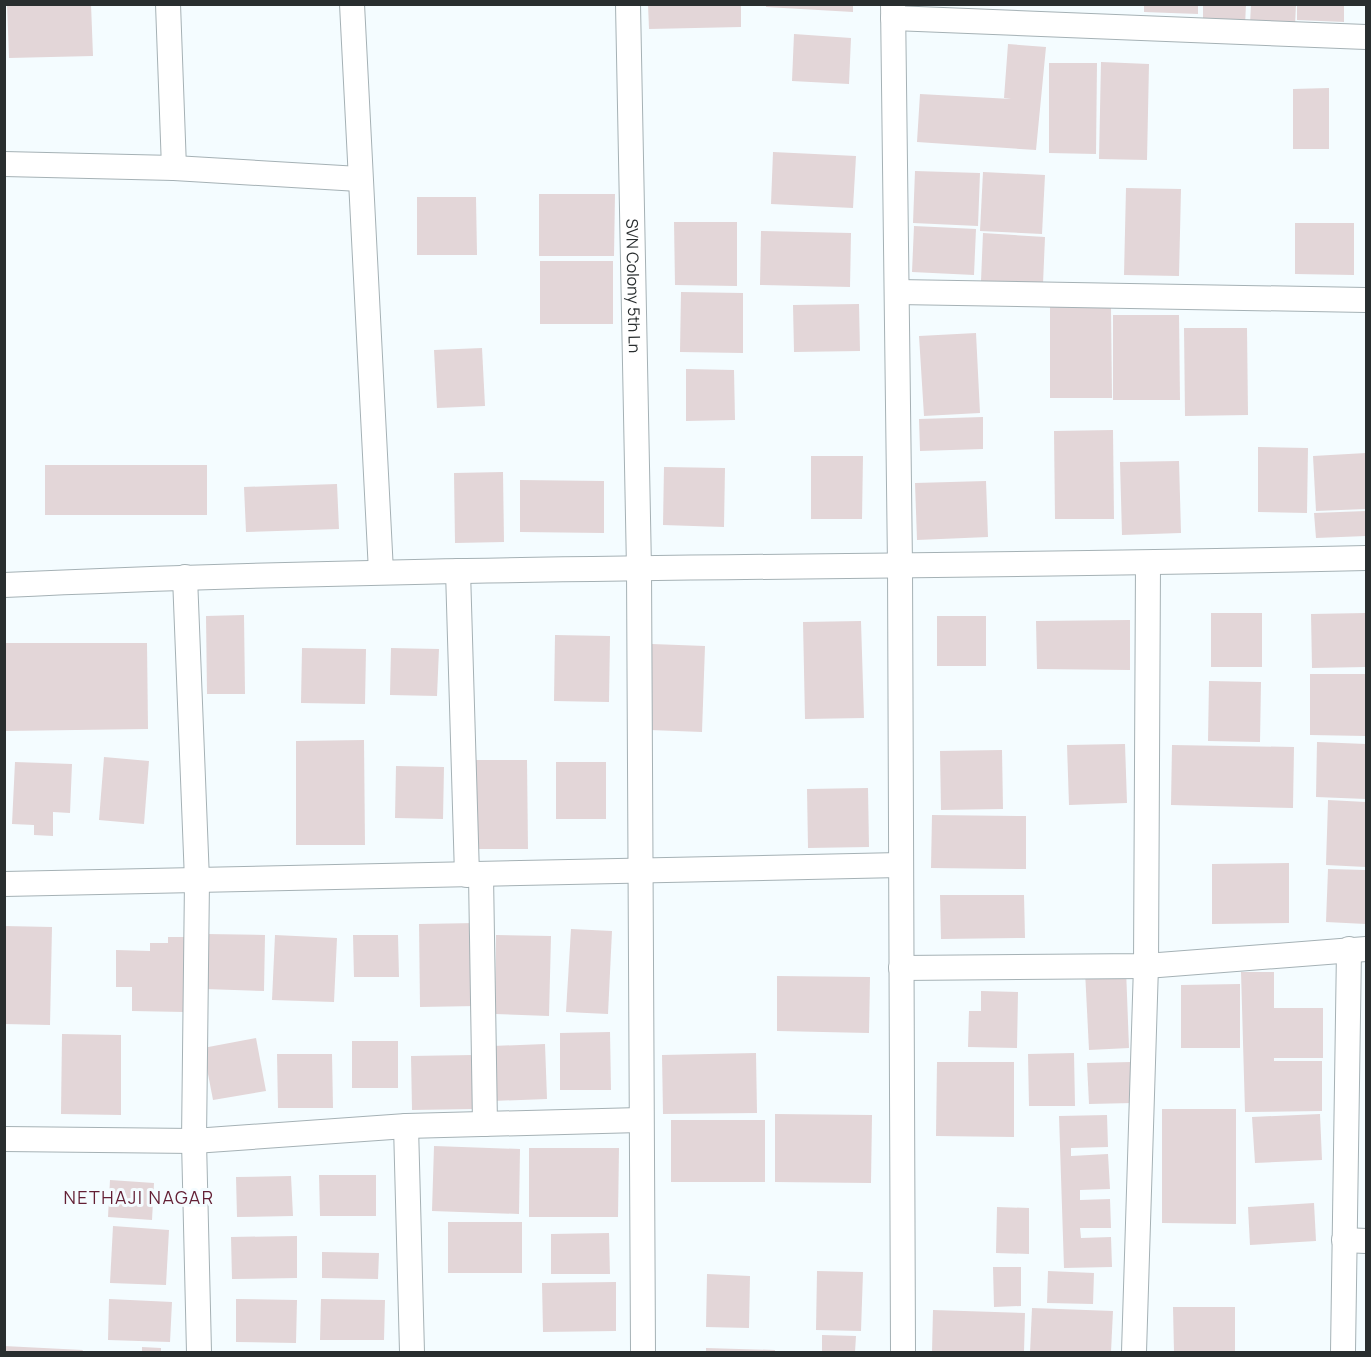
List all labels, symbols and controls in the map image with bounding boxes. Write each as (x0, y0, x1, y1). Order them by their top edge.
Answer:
street label: SVN Colony 5th Ln (621, 219, 646, 353)
district label: NETHAJI NAGAR (63, 1185, 215, 1209)

